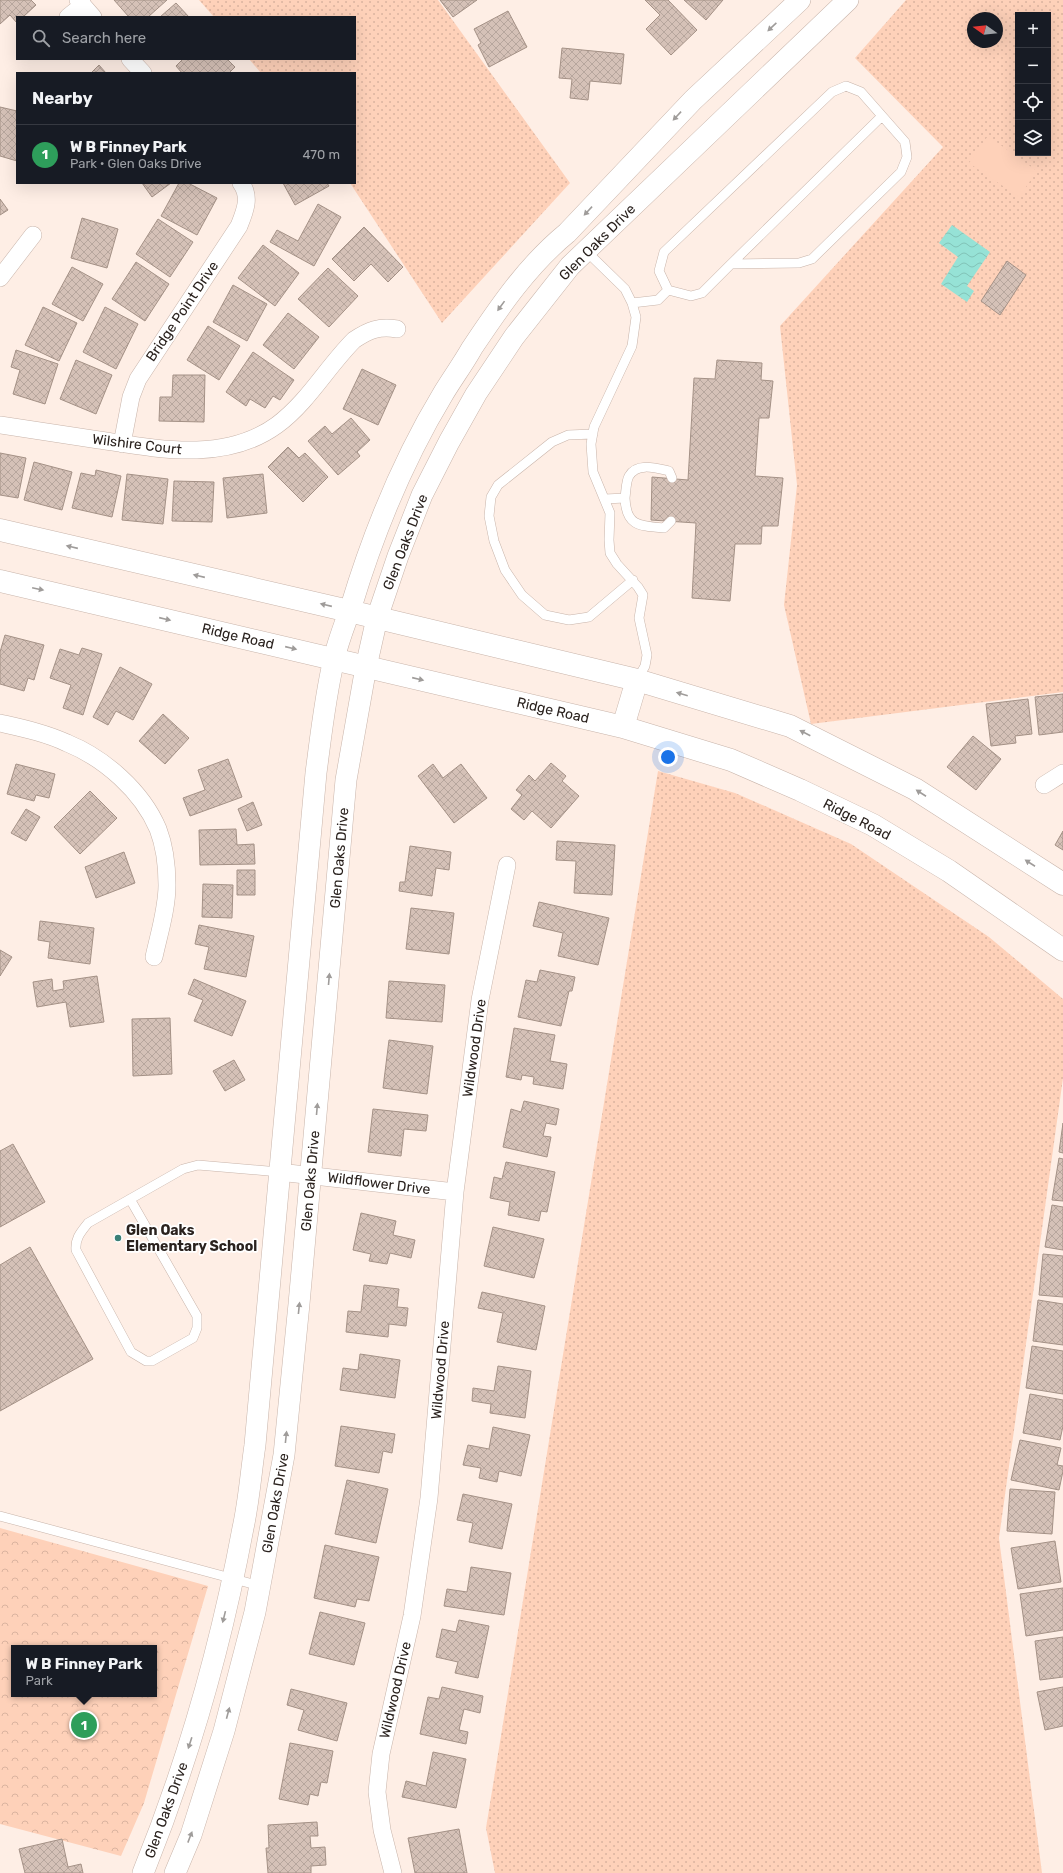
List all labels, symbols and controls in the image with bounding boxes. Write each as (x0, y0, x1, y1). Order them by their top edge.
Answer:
north arrow (967, 12, 1003, 48)
map controls (1015, 12, 1051, 156)
button: + (1015, 12, 1051, 48)
search box (16, 16, 356, 60)
one-way arrow (766, 22, 777, 31)
icon: search (30, 27, 52, 49)
text: Search here (62, 29, 146, 47)
button: − (1015, 48, 1051, 84)
button: locate (1015, 84, 1051, 120)
text: Nearby (32, 88, 93, 108)
one-way arrow (673, 111, 682, 121)
button: layers (1015, 120, 1051, 156)
text: W B Finney Park (70, 138, 187, 156)
text: 1 (42, 147, 48, 162)
text: 470 m (302, 147, 340, 162)
text: Park · Glen Oaks Drive (70, 156, 202, 171)
street label: Glen Oaks Drive (556, 200, 639, 284)
one-way arrow (583, 206, 593, 216)
street label: Bridge Point Drive (143, 258, 222, 365)
one-way arrow (497, 301, 505, 312)
street label: Wilshire Court (91, 431, 183, 458)
street label: Glen Oaks Drive (379, 492, 432, 592)
one-way arrow (66, 543, 78, 549)
one-way arrow (193, 572, 205, 578)
one-way arrow (32, 587, 44, 593)
one-way arrow (319, 602, 332, 608)
one-way arrow (159, 616, 171, 622)
street label: Ridge Road (200, 620, 276, 653)
one-way arrow (285, 646, 298, 652)
one-way arrow (412, 676, 424, 682)
one-way arrow (675, 691, 687, 697)
street label: Ridge Road (515, 694, 591, 727)
one-way arrow (799, 730, 811, 737)
your location (658, 747, 678, 767)
one-way arrow (915, 789, 927, 796)
street label: Ridge Road (820, 795, 893, 844)
street label: Glen Oaks Drive (327, 807, 352, 909)
one-way arrow (1025, 859, 1035, 867)
one-way arrow (326, 973, 332, 985)
street label: Wildwood Drive (459, 998, 490, 1098)
one-way arrow (313, 1103, 320, 1115)
street label: Glen Oaks Drive (298, 1130, 323, 1232)
street label: Wildflower Drive (327, 1169, 432, 1198)
place label: Glen Oaks Elementary School (126, 1222, 257, 1255)
marker: Glen Oaks Elementary School (113, 1233, 123, 1243)
one-way arrow (295, 1302, 302, 1314)
street label: Wildwood Drive (428, 1320, 453, 1420)
one-way arrow (282, 1431, 289, 1443)
street label: Glen Oaks Drive (258, 1452, 293, 1554)
one-way arrow (221, 1612, 227, 1624)
street label: Wildwood Drive (376, 1640, 415, 1740)
popup (11, 1645, 157, 1697)
text: W B Finney Park (26, 1655, 142, 1673)
text: Park (26, 1673, 53, 1688)
one-way arrow (226, 1706, 232, 1719)
pin: 1 (71, 1710, 97, 1740)
one-way arrow (187, 1737, 193, 1749)
street label: Glen Oaks Drive (141, 1760, 192, 1861)
one-way arrow (188, 1830, 194, 1842)

